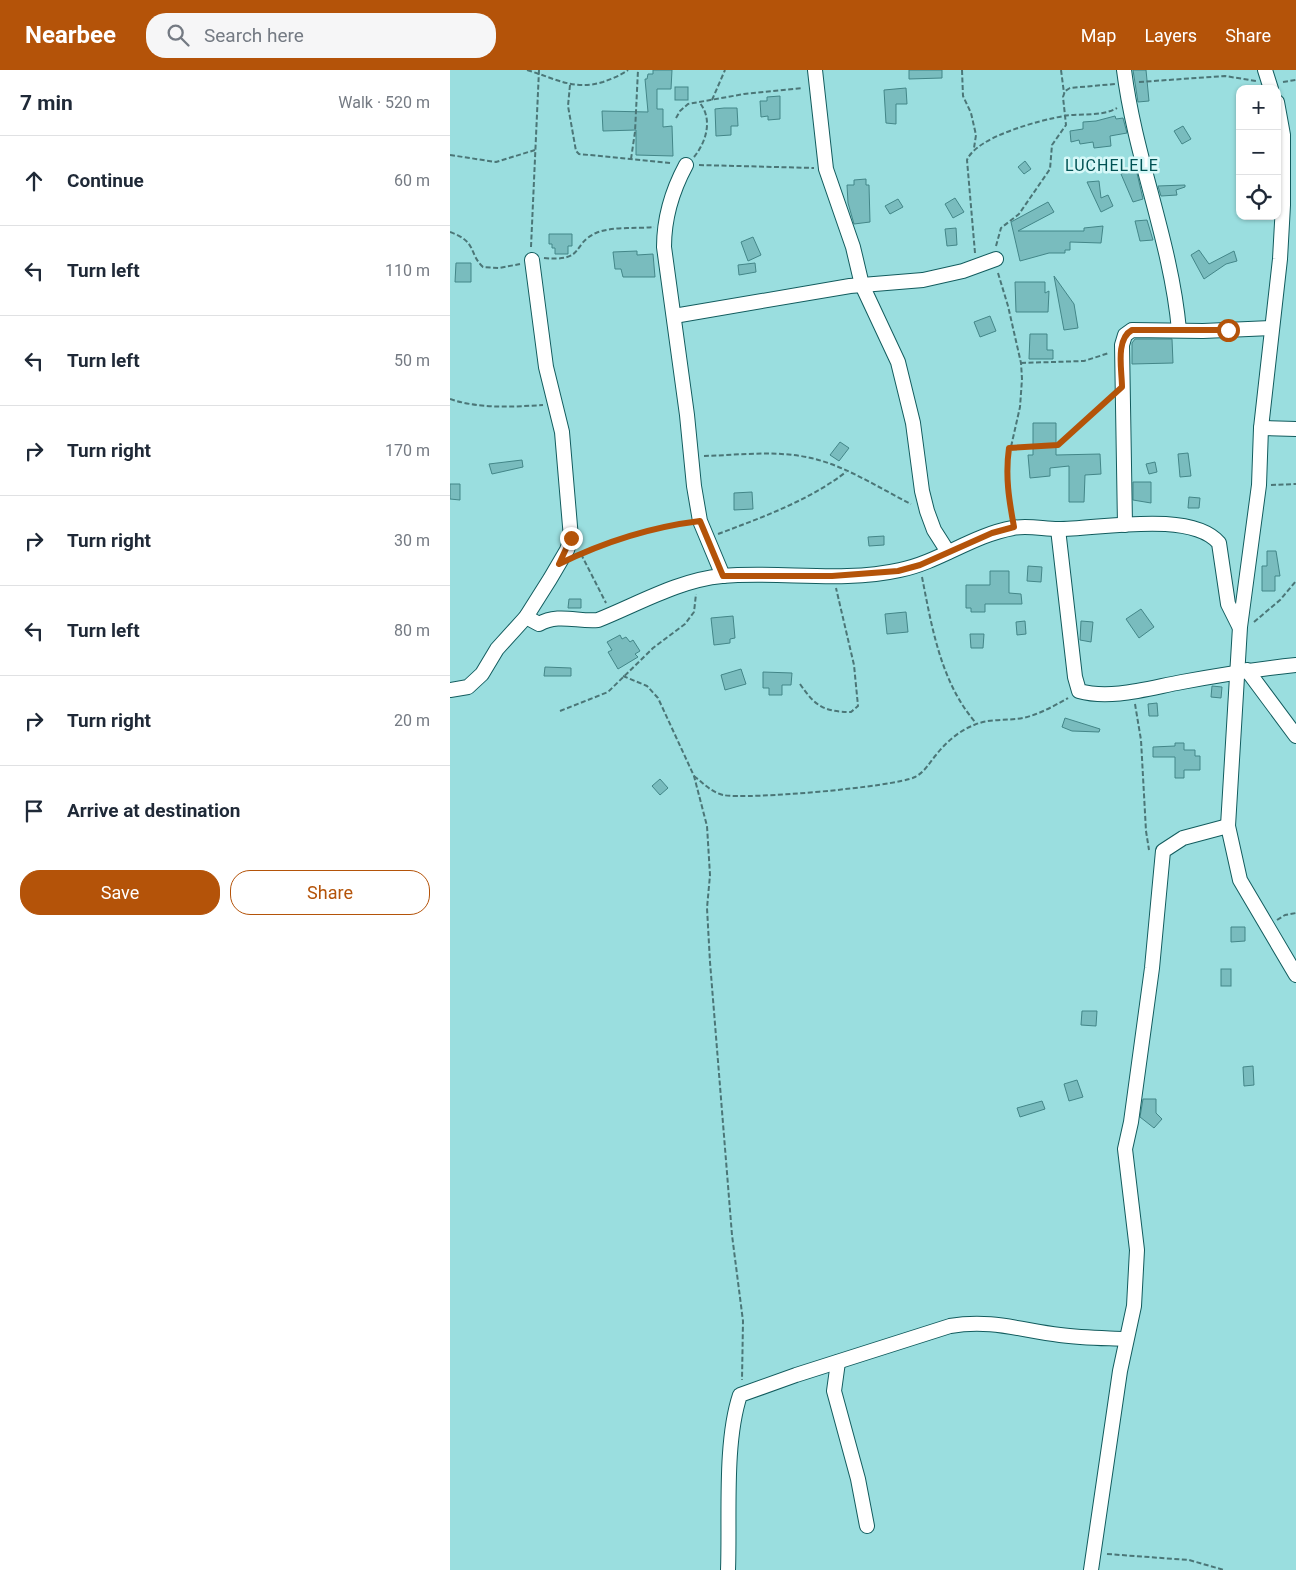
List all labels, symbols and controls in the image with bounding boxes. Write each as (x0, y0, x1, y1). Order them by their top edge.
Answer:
search box (146, 13, 496, 58)
text: Nearbee (25, 21, 116, 49)
icon: search (164, 21, 192, 49)
text: Search here (204, 24, 304, 47)
text: Map (1081, 25, 1116, 46)
text: Layers (1144, 25, 1197, 46)
text: Share (1225, 25, 1271, 46)
map controls (1236, 85, 1281, 220)
button: + (1236, 85, 1281, 130)
text: 7 min (20, 91, 73, 115)
text: Walk · 520 m (338, 93, 430, 112)
button: − (1236, 130, 1281, 175)
district label: LUCHELELE (1065, 156, 1159, 175)
icon: ahead (20, 167, 48, 195)
text: Continue (67, 169, 144, 192)
text: 60 m (394, 171, 430, 190)
button: locate (1236, 175, 1281, 220)
icon: left (20, 257, 48, 285)
text: Turn left (67, 259, 140, 282)
text: 110 m (385, 261, 430, 280)
route start (1217, 319, 1240, 342)
icon: left (20, 347, 48, 375)
text: Turn left (67, 349, 140, 372)
text: 50 m (394, 351, 430, 370)
icon: right (20, 437, 48, 465)
text: Turn right (67, 439, 151, 462)
text: 170 m (385, 441, 430, 460)
icon: right (20, 527, 48, 555)
route end (560, 527, 583, 550)
text: Turn right (67, 529, 151, 552)
text: 30 m (394, 531, 430, 550)
icon: left (20, 617, 48, 645)
text: Turn left (67, 619, 140, 642)
text: 80 m (394, 621, 430, 640)
icon: right (20, 707, 48, 735)
text: Turn right (67, 709, 151, 732)
text: 20 m (394, 711, 430, 730)
icon: arrive (20, 797, 48, 825)
text: Arrive at destination (67, 799, 240, 822)
button: Save (20, 870, 220, 915)
button: Share (230, 870, 430, 915)

